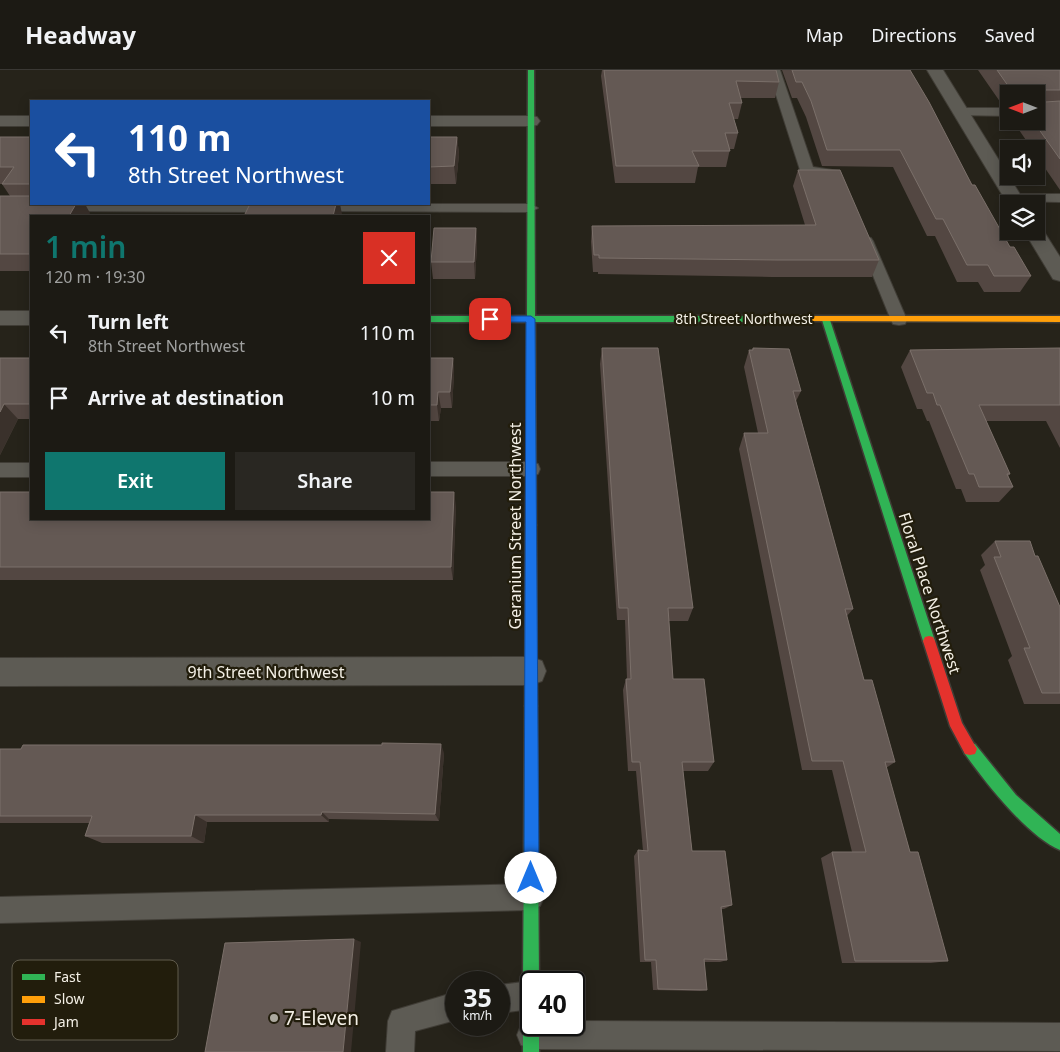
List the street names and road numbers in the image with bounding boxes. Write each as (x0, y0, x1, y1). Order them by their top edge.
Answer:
street label: 8th Street Northwest (675, 309, 813, 328)
street label: Geranium Street Northwest (504, 422, 526, 629)
street label: Floral Place Northwest (894, 509, 967, 677)
street label: 9th Street Northwest (188, 661, 345, 683)

